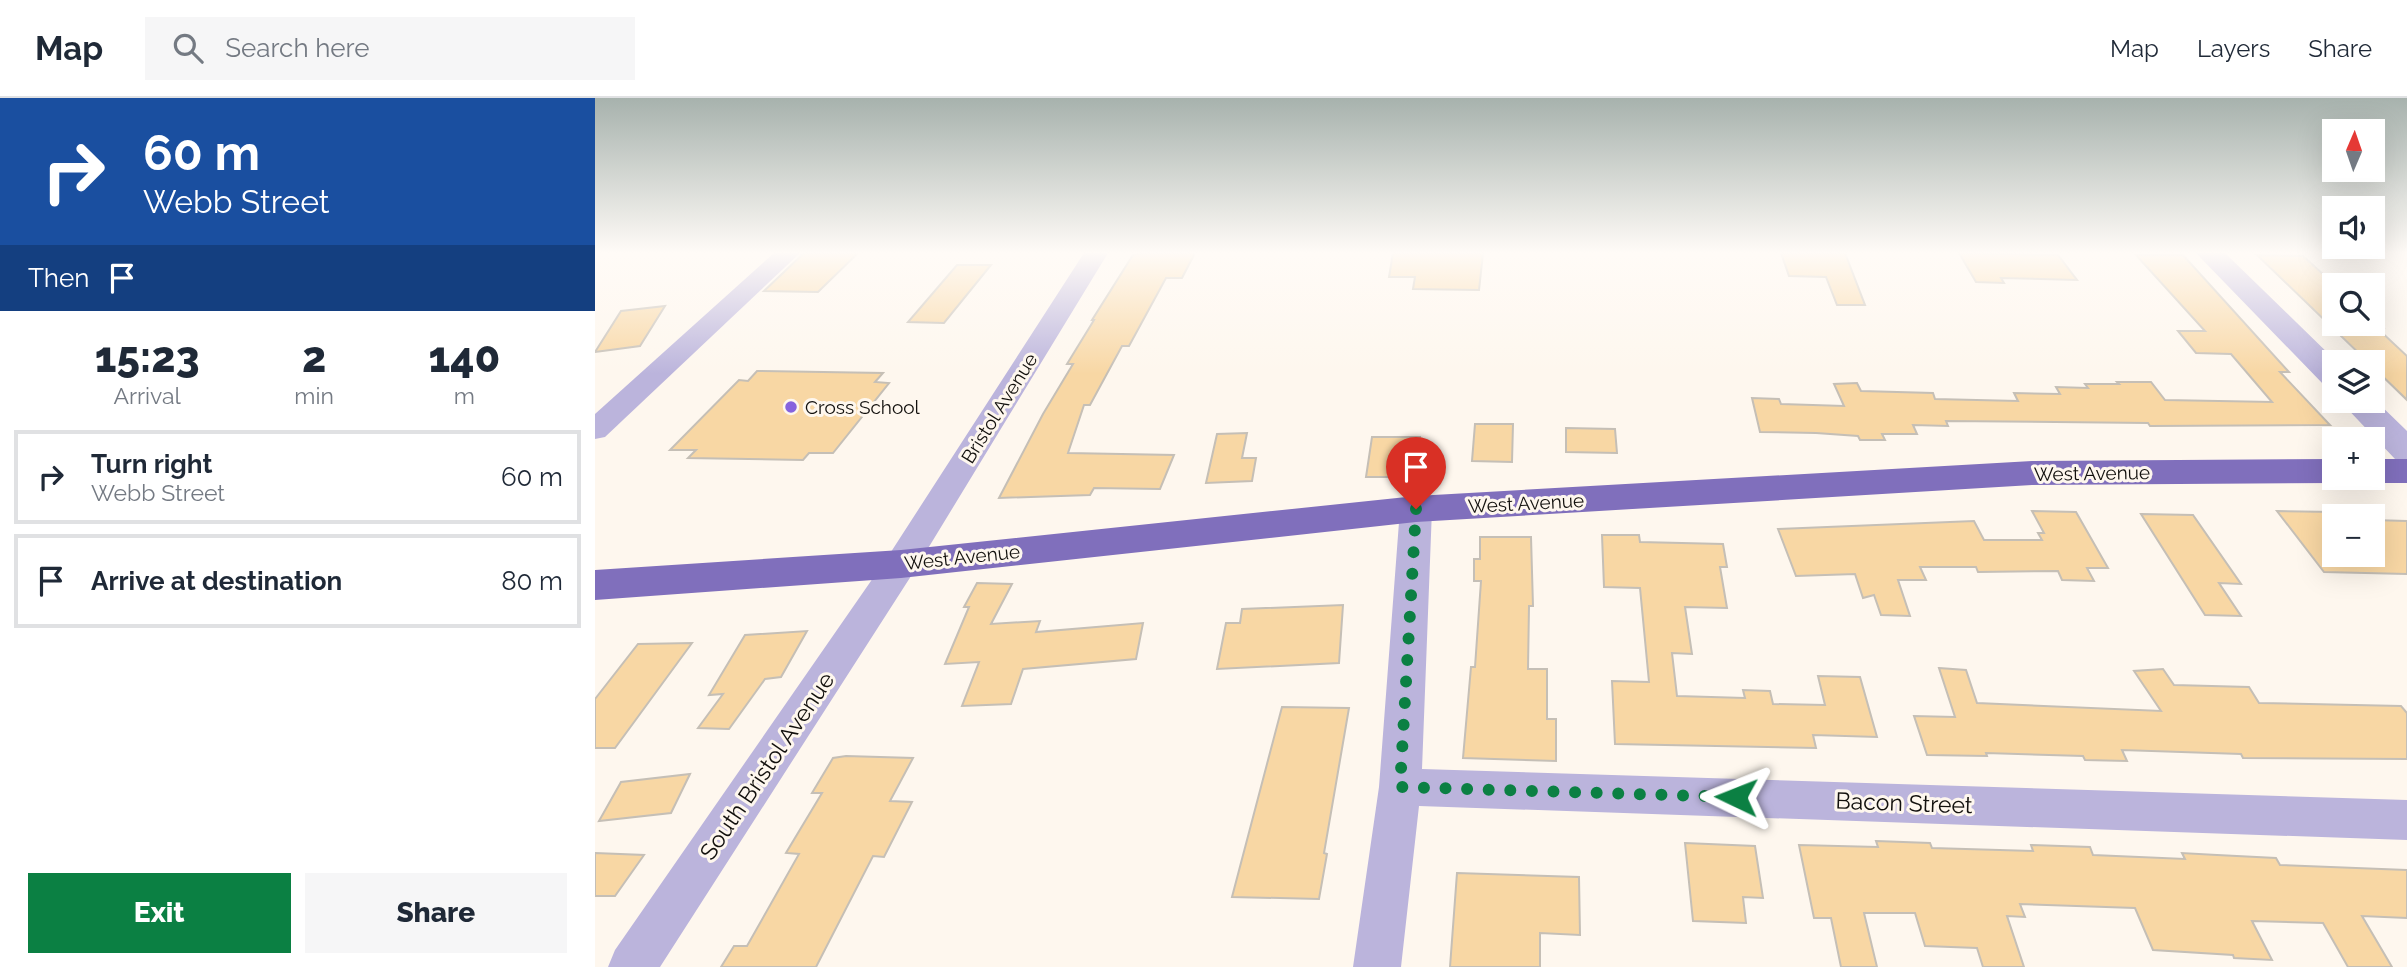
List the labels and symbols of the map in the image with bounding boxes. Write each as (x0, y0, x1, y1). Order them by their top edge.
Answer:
north arrow (2322, 119, 2385, 182)
street label: Bristol Avenue (956, 349, 1042, 467)
place label: Cross School (805, 396, 921, 418)
marker: Cross School (783, 399, 799, 415)
pin (1386, 437, 1446, 509)
street label: West Avenue (2034, 461, 2150, 485)
street label: West Avenue (1467, 489, 1585, 517)
street label: West Avenue (903, 540, 1021, 574)
street label: South Bristol Avenue (694, 667, 839, 865)
position arrow (1699, 760, 1773, 834)
street label: Bacon Street (1835, 787, 1973, 818)

